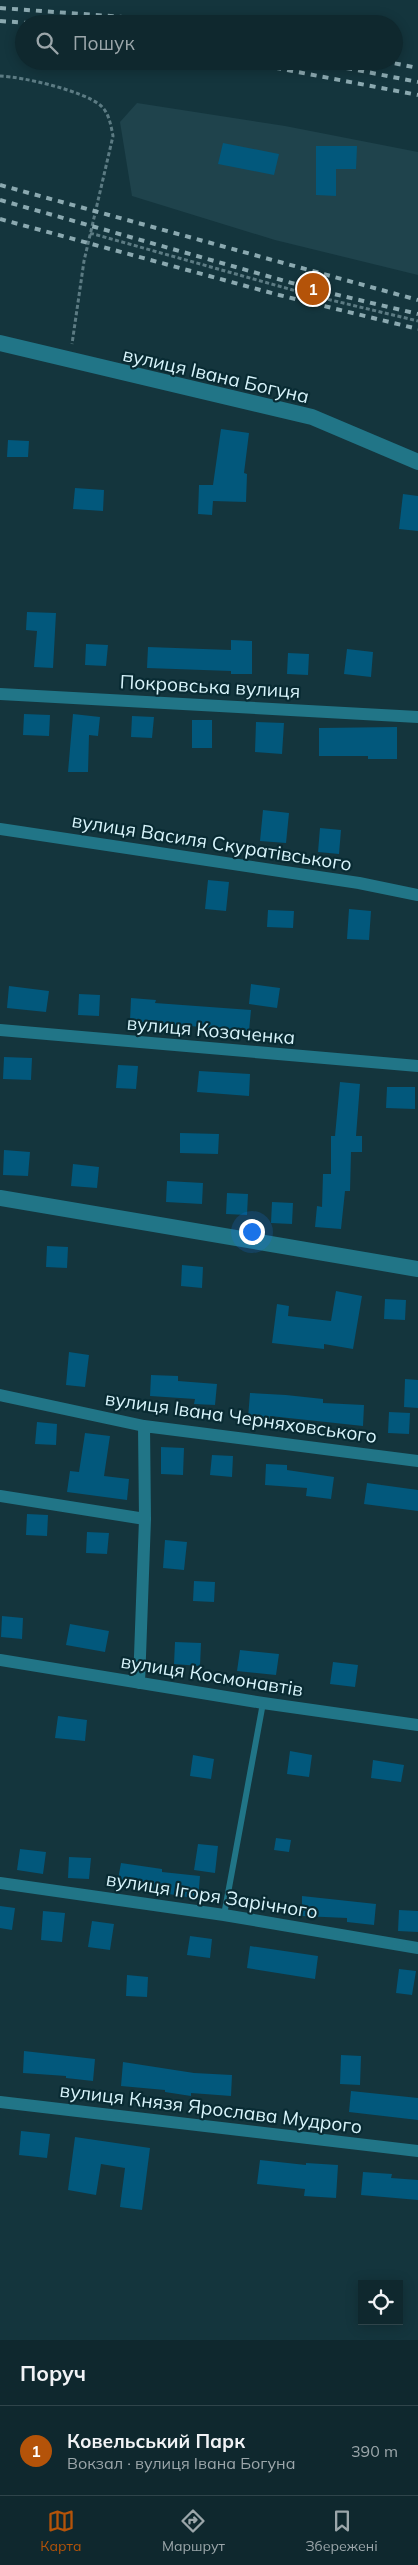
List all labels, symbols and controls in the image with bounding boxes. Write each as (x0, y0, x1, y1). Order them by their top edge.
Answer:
search box (15, 15, 403, 70)
icon: search (33, 29, 61, 57)
text: Пошук (73, 31, 135, 55)
pin: 1 (297, 270, 329, 308)
street label: вулиця Івана Богуна (121, 342, 311, 408)
street label: Покровська вулиця (119, 669, 301, 703)
street label: вулиця Василя Скуратівського (70, 808, 354, 876)
street label: вулиця Козаченка (126, 1011, 296, 1049)
your location (239, 1219, 265, 1245)
street label: вулиця Івана Черняховського (103, 1386, 379, 1448)
street label: вулиця Космонавтів (119, 1649, 305, 1701)
street label: вулиця Ігоря Зарічного (104, 1866, 320, 1924)
street label: вулиця Князя Ярослава Мудрого (59, 2078, 363, 2138)
map controls (358, 2280, 403, 2325)
button: locate (358, 2280, 403, 2325)
text: Поруч (20, 2360, 86, 2386)
text: Ковельський Парк (67, 2429, 245, 2453)
text: 1 (31, 2441, 41, 2461)
text: 390 m (351, 2441, 398, 2461)
text: Вокзал · вулиця Івана Богуна (67, 2453, 295, 2473)
tab: Карта (40, 2507, 81, 2555)
tab: Маршрут (162, 2507, 225, 2555)
tab: Збережені (305, 2507, 378, 2555)

